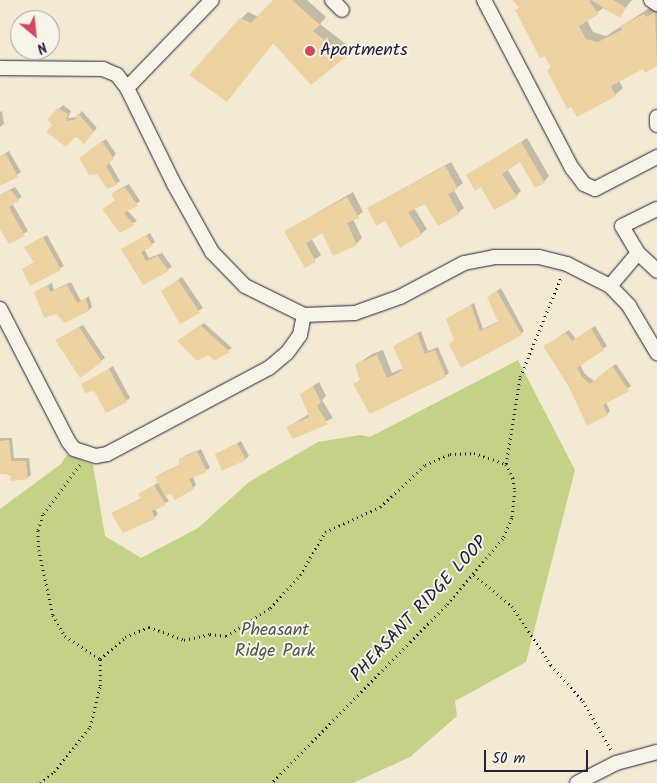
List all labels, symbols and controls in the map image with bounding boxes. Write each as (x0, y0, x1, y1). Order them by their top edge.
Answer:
north arrow (10, 10, 60, 60)
text: N (33, 36, 51, 59)
place label: Apartments (320, 40, 408, 62)
marker: Apartments (304, 45, 316, 57)
street label: PHEASANT RIDGE LOOP (347, 533, 493, 687)
park label: Pheasant Ridge Park (235, 621, 315, 664)
scale bar (487, 740, 591, 772)
text: 50 m (492, 747, 526, 771)

